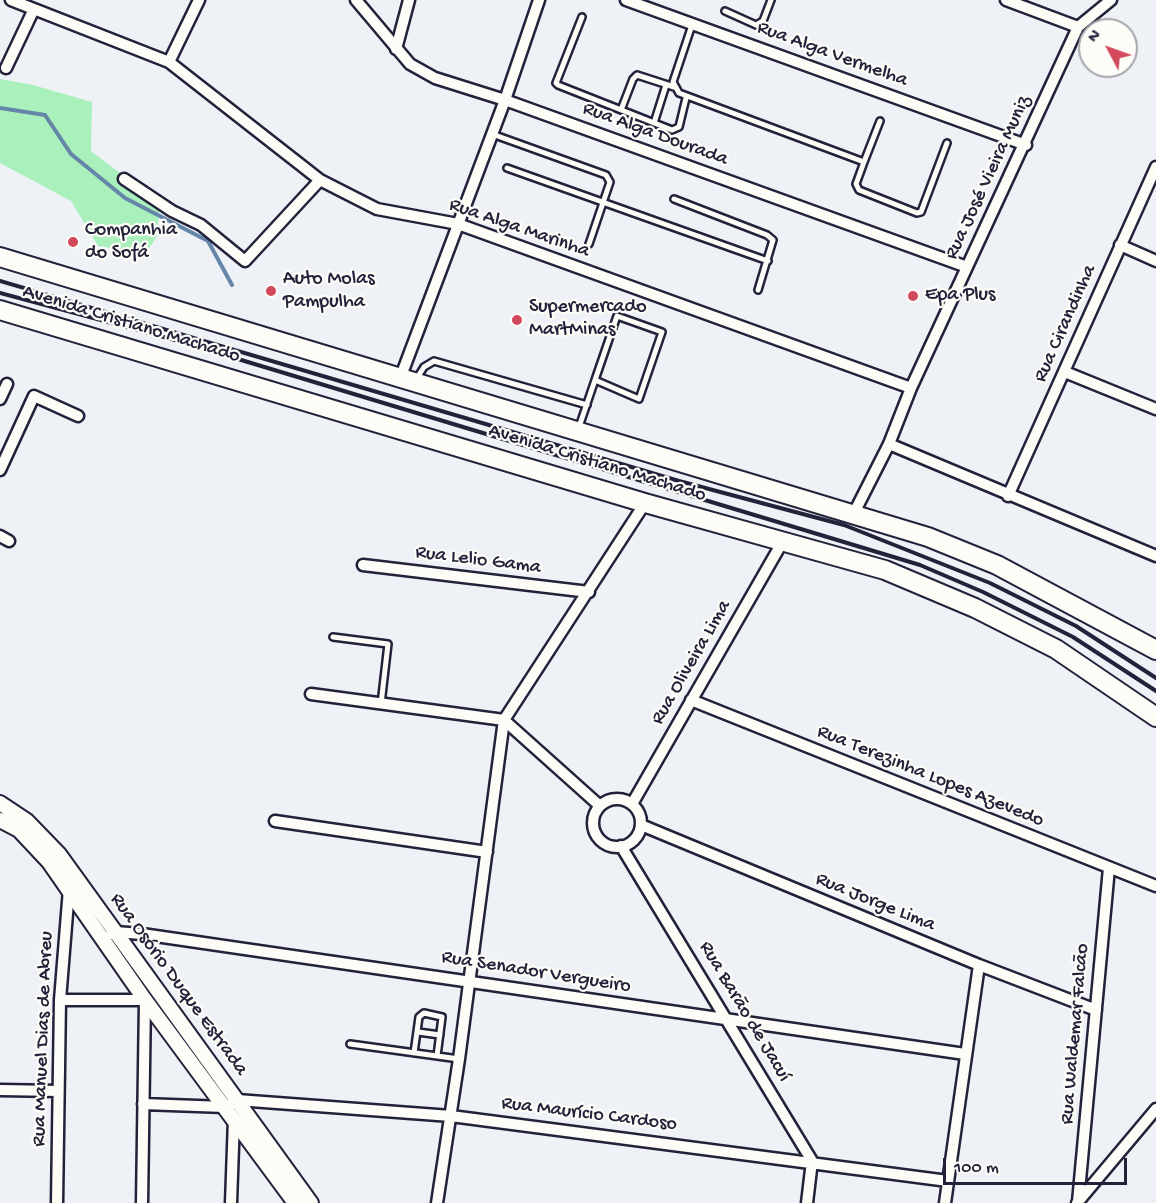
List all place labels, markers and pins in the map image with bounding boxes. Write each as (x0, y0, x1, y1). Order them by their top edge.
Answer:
place label: Companhia do Sofá (85, 219, 177, 266)
marker: Companhia do Sofá (66, 235, 80, 249)
place label: Auto Molas Pampulha (283, 268, 375, 315)
marker: Auto Molas Pampulha (264, 284, 278, 298)
place label: Epa Plus (925, 284, 995, 308)
marker: Epa Plus (906, 289, 920, 303)
place label: Supermercado MartMinas (529, 296, 647, 343)
marker: Supermercado MartMinas (510, 313, 524, 327)

